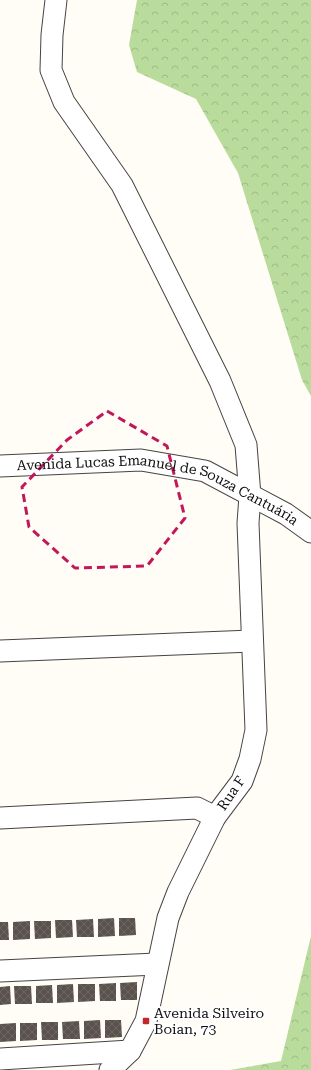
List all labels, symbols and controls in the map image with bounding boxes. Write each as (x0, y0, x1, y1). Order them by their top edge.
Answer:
street label: Avenida Lucas Emanuel de Souza Cantuária (16, 452, 302, 529)
street label: Rua F (214, 773, 248, 813)
place label: Avenida Silveiro Boian, 73 (154, 1005, 264, 1037)
marker: Avenida Silveiro Boian, 73 (141, 1016, 151, 1026)

